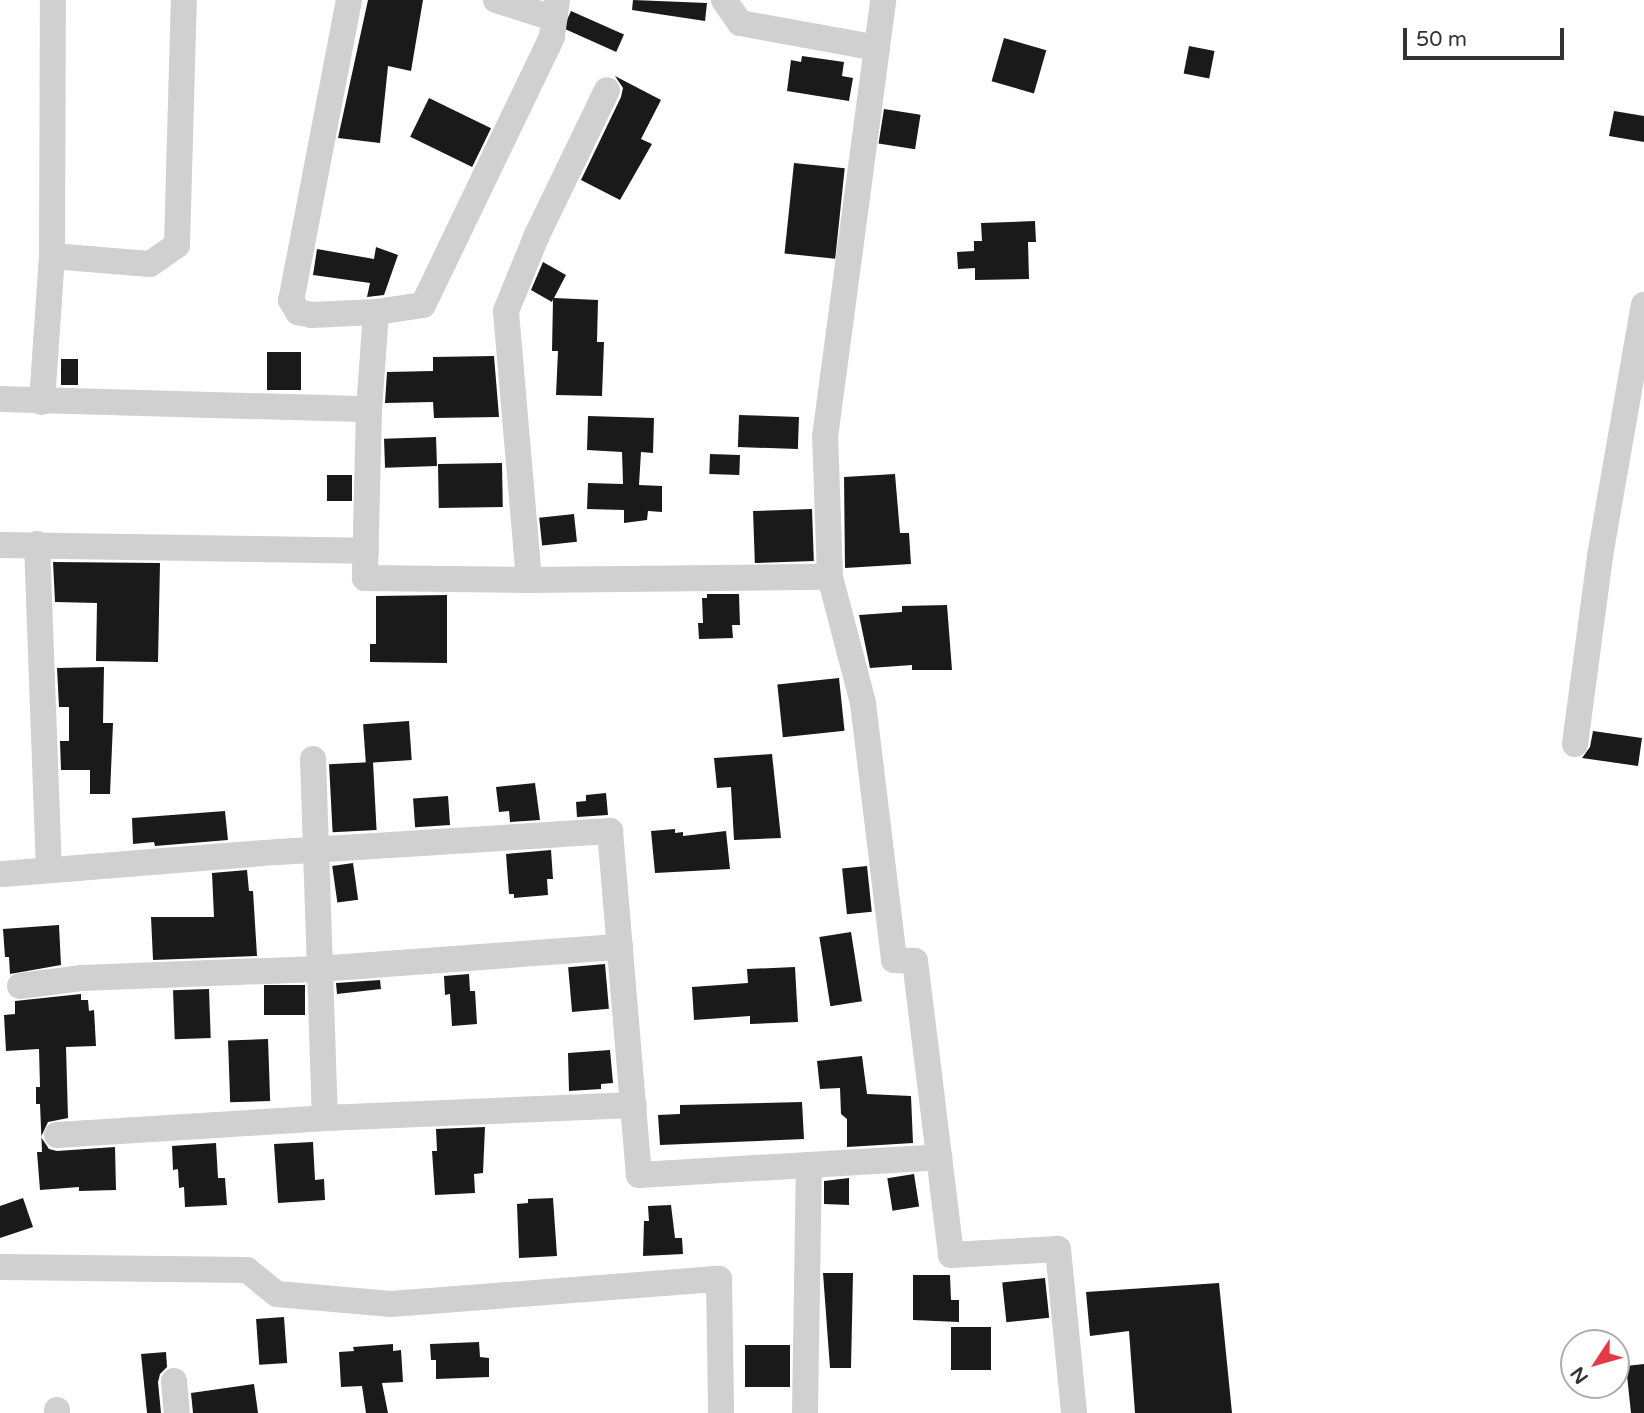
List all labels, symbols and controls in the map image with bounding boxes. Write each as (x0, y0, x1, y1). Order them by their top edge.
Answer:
scale bar (1406, 14, 1567, 58)
text: 50 m (1416, 27, 1467, 52)
north arrow (1560, 1329, 1630, 1399)
text: N (1566, 1363, 1593, 1388)

